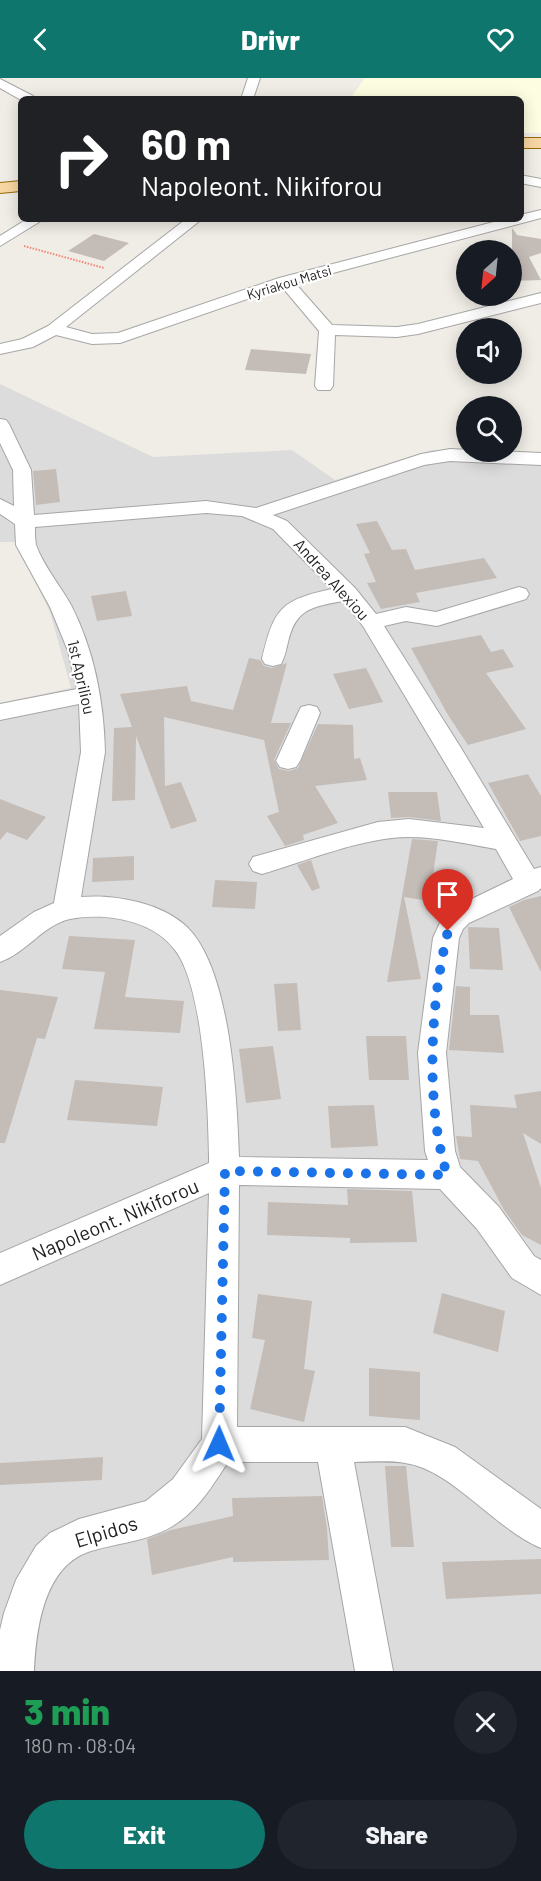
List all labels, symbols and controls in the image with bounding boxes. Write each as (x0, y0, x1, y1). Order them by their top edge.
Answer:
icon: back (24, 23, 57, 56)
text: Drivr (241, 23, 300, 55)
icon: heart (484, 23, 517, 56)
text: 60 m (141, 118, 231, 168)
icon: right (42, 120, 120, 198)
text: Napoleont. Nikiforou (141, 169, 383, 201)
north arrow (456, 240, 522, 306)
map controls (456, 240, 522, 462)
street label: Kyriakou Matsi (245, 261, 333, 303)
button: sound (456, 318, 522, 384)
button: search (456, 396, 522, 462)
street label: Andrea Alexiou (290, 534, 374, 624)
street label: 1st Apriliou (64, 638, 100, 716)
pin (422, 869, 473, 931)
icon: arrive (431, 878, 464, 911)
street label: Napoleont. Nikiforou (28, 1173, 202, 1265)
position arrow (187, 1412, 251, 1476)
street label: Elpidos (72, 1510, 140, 1552)
text: 3 min (24, 1689, 110, 1732)
button: close (454, 1691, 517, 1754)
text: 180 m · 08:04 (24, 1733, 136, 1757)
button: Exit (24, 1800, 265, 1869)
button: Share (277, 1800, 517, 1869)

